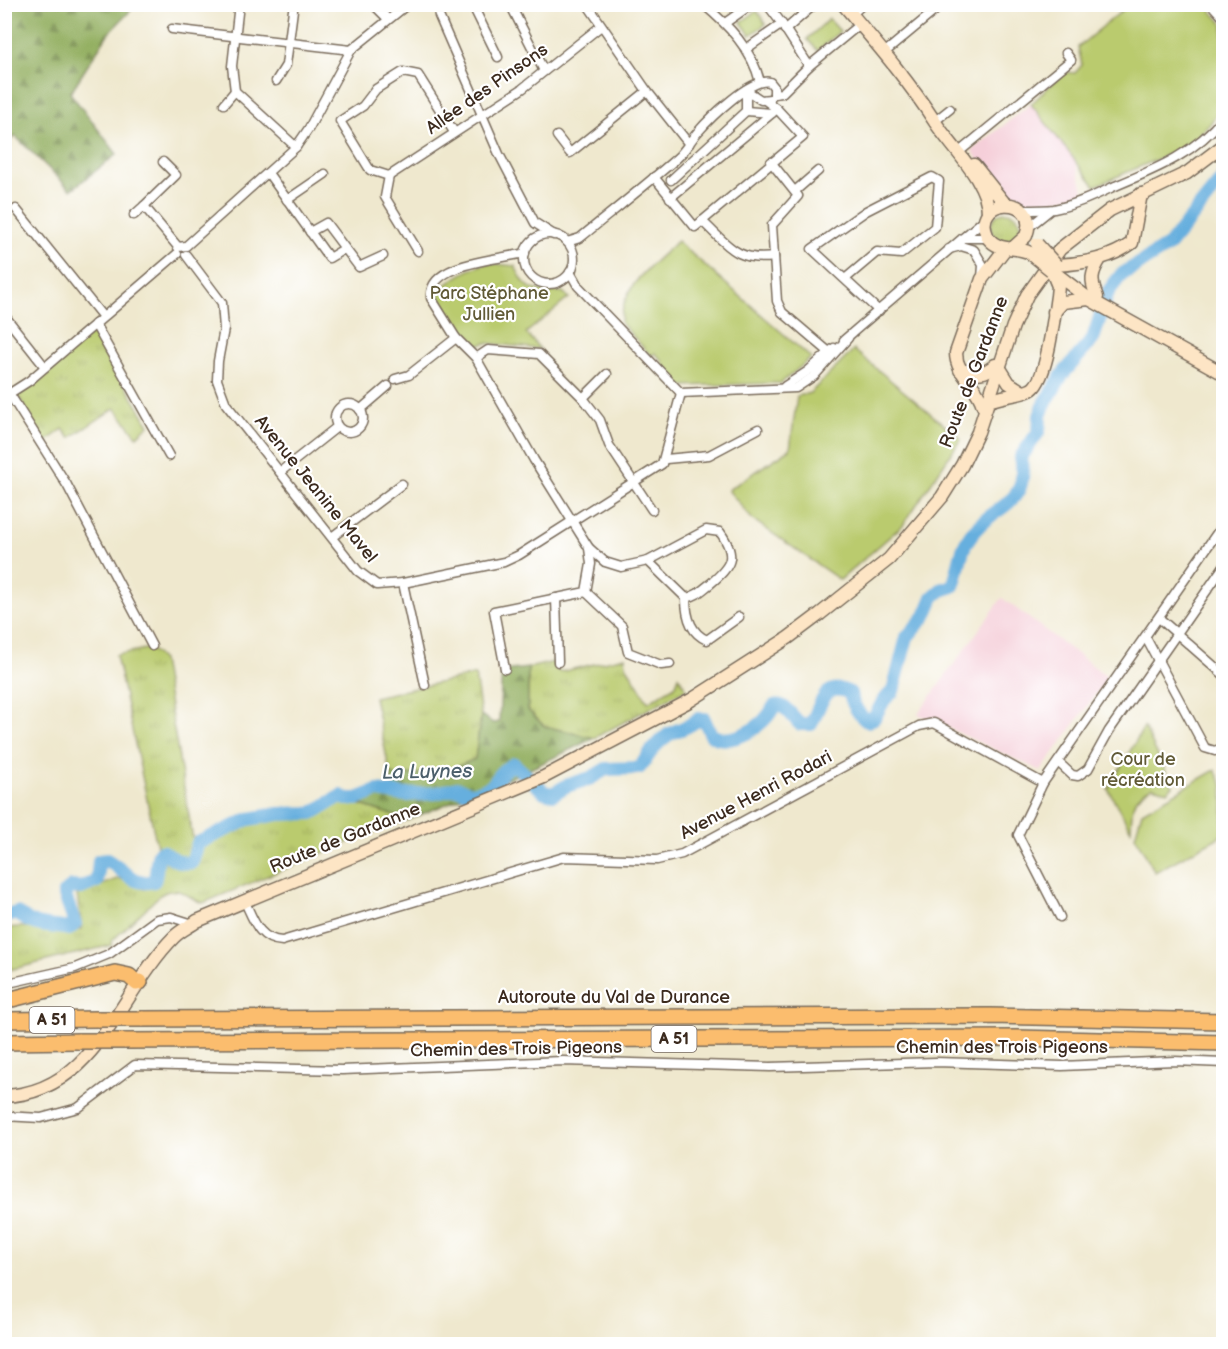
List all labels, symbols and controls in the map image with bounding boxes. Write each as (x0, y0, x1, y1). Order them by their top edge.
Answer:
street label: Allée des Pinsons (422, 39, 552, 139)
park label: Parc Stéphane Jullien (429, 283, 549, 325)
street label: Route de Gardanne (935, 293, 1013, 451)
street label: Avenue Jeanine Mavel (250, 411, 382, 567)
street label: Avenue Henri Rodari (676, 746, 836, 844)
park label: Cour de récréation (1101, 749, 1185, 791)
water label: La Luynes (382, 759, 472, 785)
street label: Route de Gardanne (267, 798, 424, 878)
street label: Autoroute du Val de Durance (498, 987, 730, 1008)
road number: A 51 (29, 1007, 74, 1033)
road number: A 51 (652, 1026, 696, 1052)
street label: Chemin des Trois Pigeons (410, 1037, 622, 1061)
street label: Chemin des Trois Pigeons (896, 1037, 1108, 1058)

